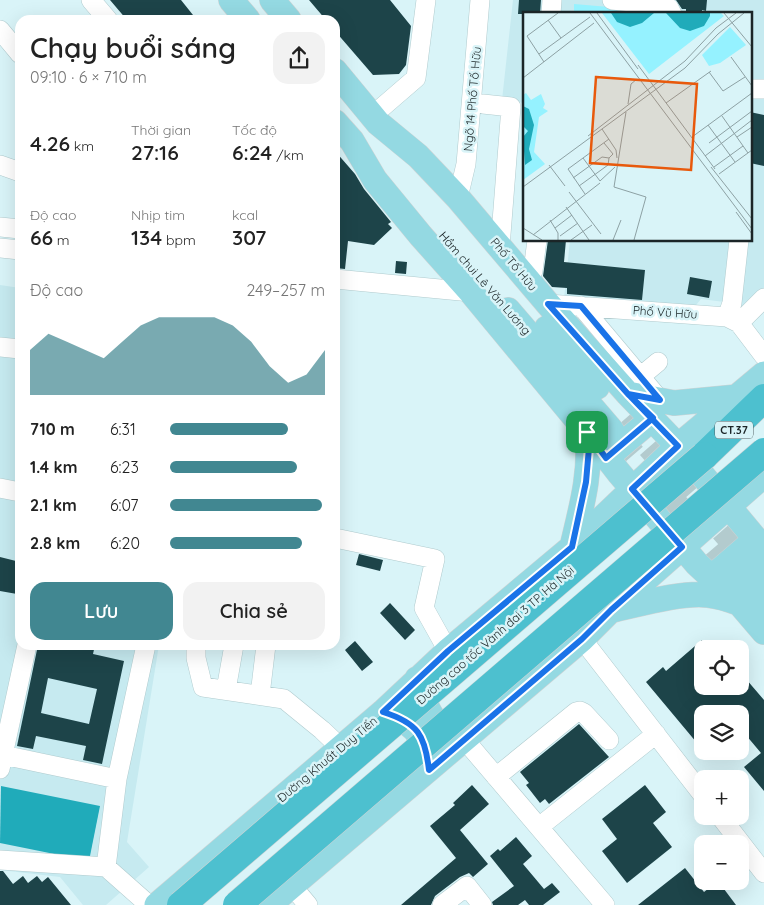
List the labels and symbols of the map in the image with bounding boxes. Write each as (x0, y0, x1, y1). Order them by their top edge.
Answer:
inset map (523, 12, 752, 241)
street label: Ngõ 14 Phố Tố Hữu (460, 46, 484, 152)
street label: Hầm chui Lê Văn Lương (436, 228, 534, 338)
street label: Phố Tố Hữu (488, 234, 540, 294)
street label: Phố Vũ Hữu (632, 302, 698, 322)
pin (566, 411, 608, 453)
road number: CT.37 (715, 422, 753, 438)
street label: Đường cao tốc Vành đai 3 TP. Hà Nội (413, 563, 577, 707)
street label: Đường Khuất Duy Tiến (274, 713, 380, 805)

